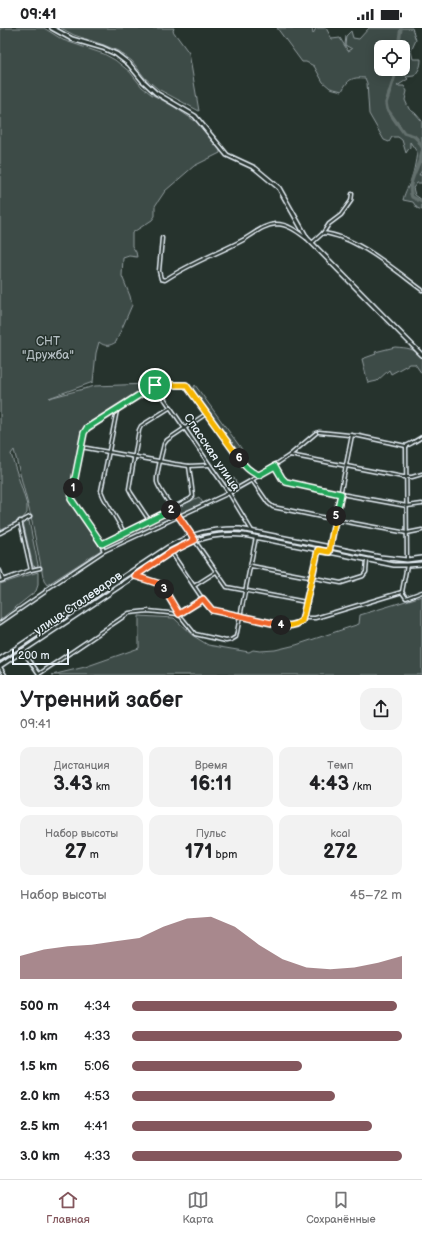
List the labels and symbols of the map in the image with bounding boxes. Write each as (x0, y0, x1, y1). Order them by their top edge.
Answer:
park label: СНТ "Дружба" (22, 334, 74, 363)
pin (138, 368, 172, 402)
street label: Спасская улица (180, 411, 243, 494)
pin: 6 (229, 448, 249, 468)
pin: 1 (63, 478, 83, 498)
pin: 2 (161, 500, 181, 520)
pin: 5 (326, 506, 346, 526)
street label: улица Сталеваров (31, 568, 126, 638)
pin: 3 (154, 579, 174, 599)
pin: 4 (271, 615, 291, 635)
scale bar (12, 647, 69, 666)

